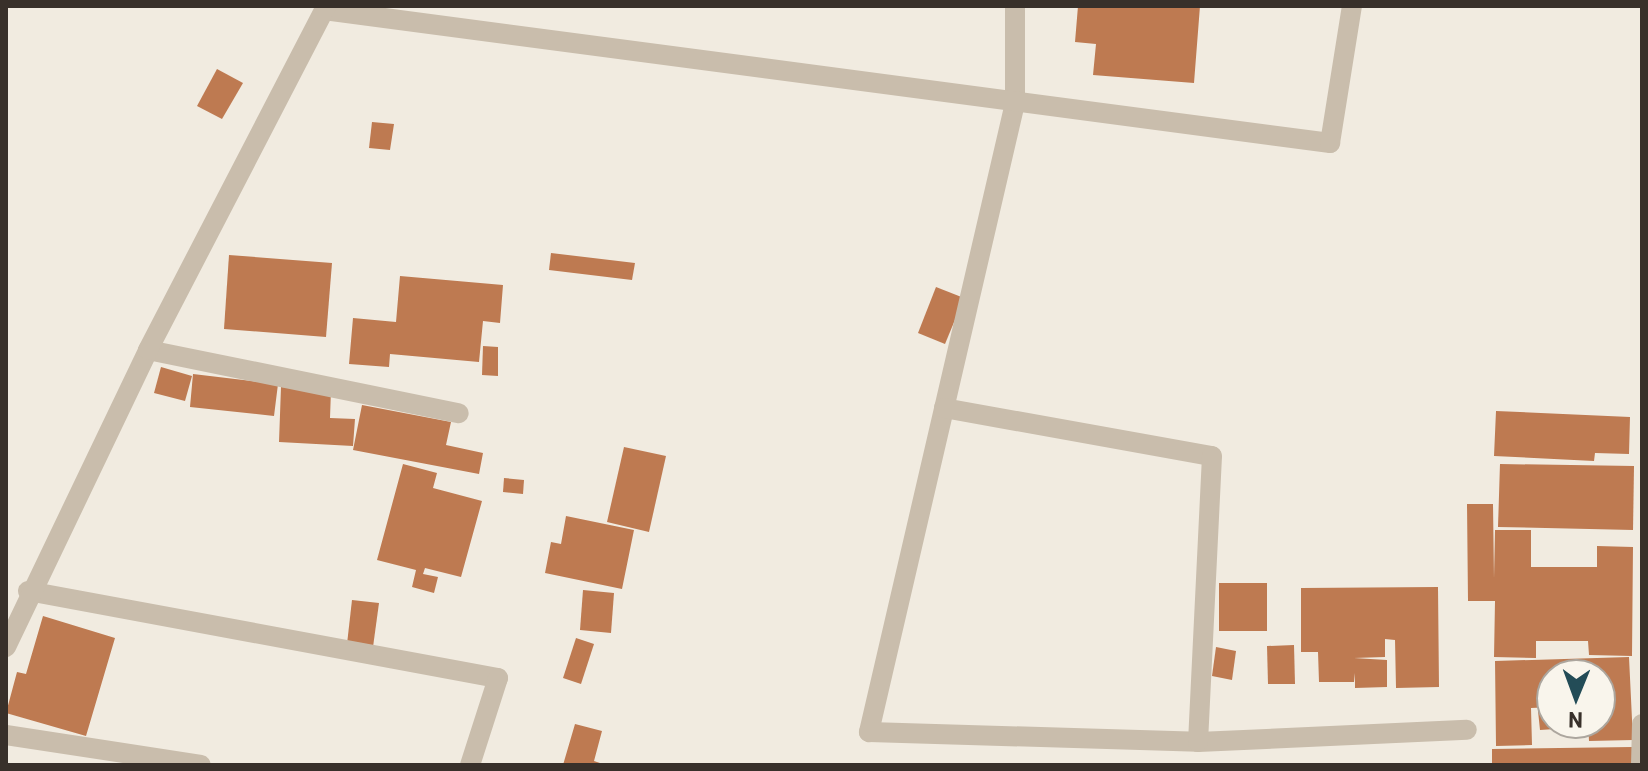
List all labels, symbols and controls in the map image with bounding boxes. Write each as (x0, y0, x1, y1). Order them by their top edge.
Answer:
north arrow (1536, 659, 1616, 739)
text: N (1568, 708, 1583, 734)

